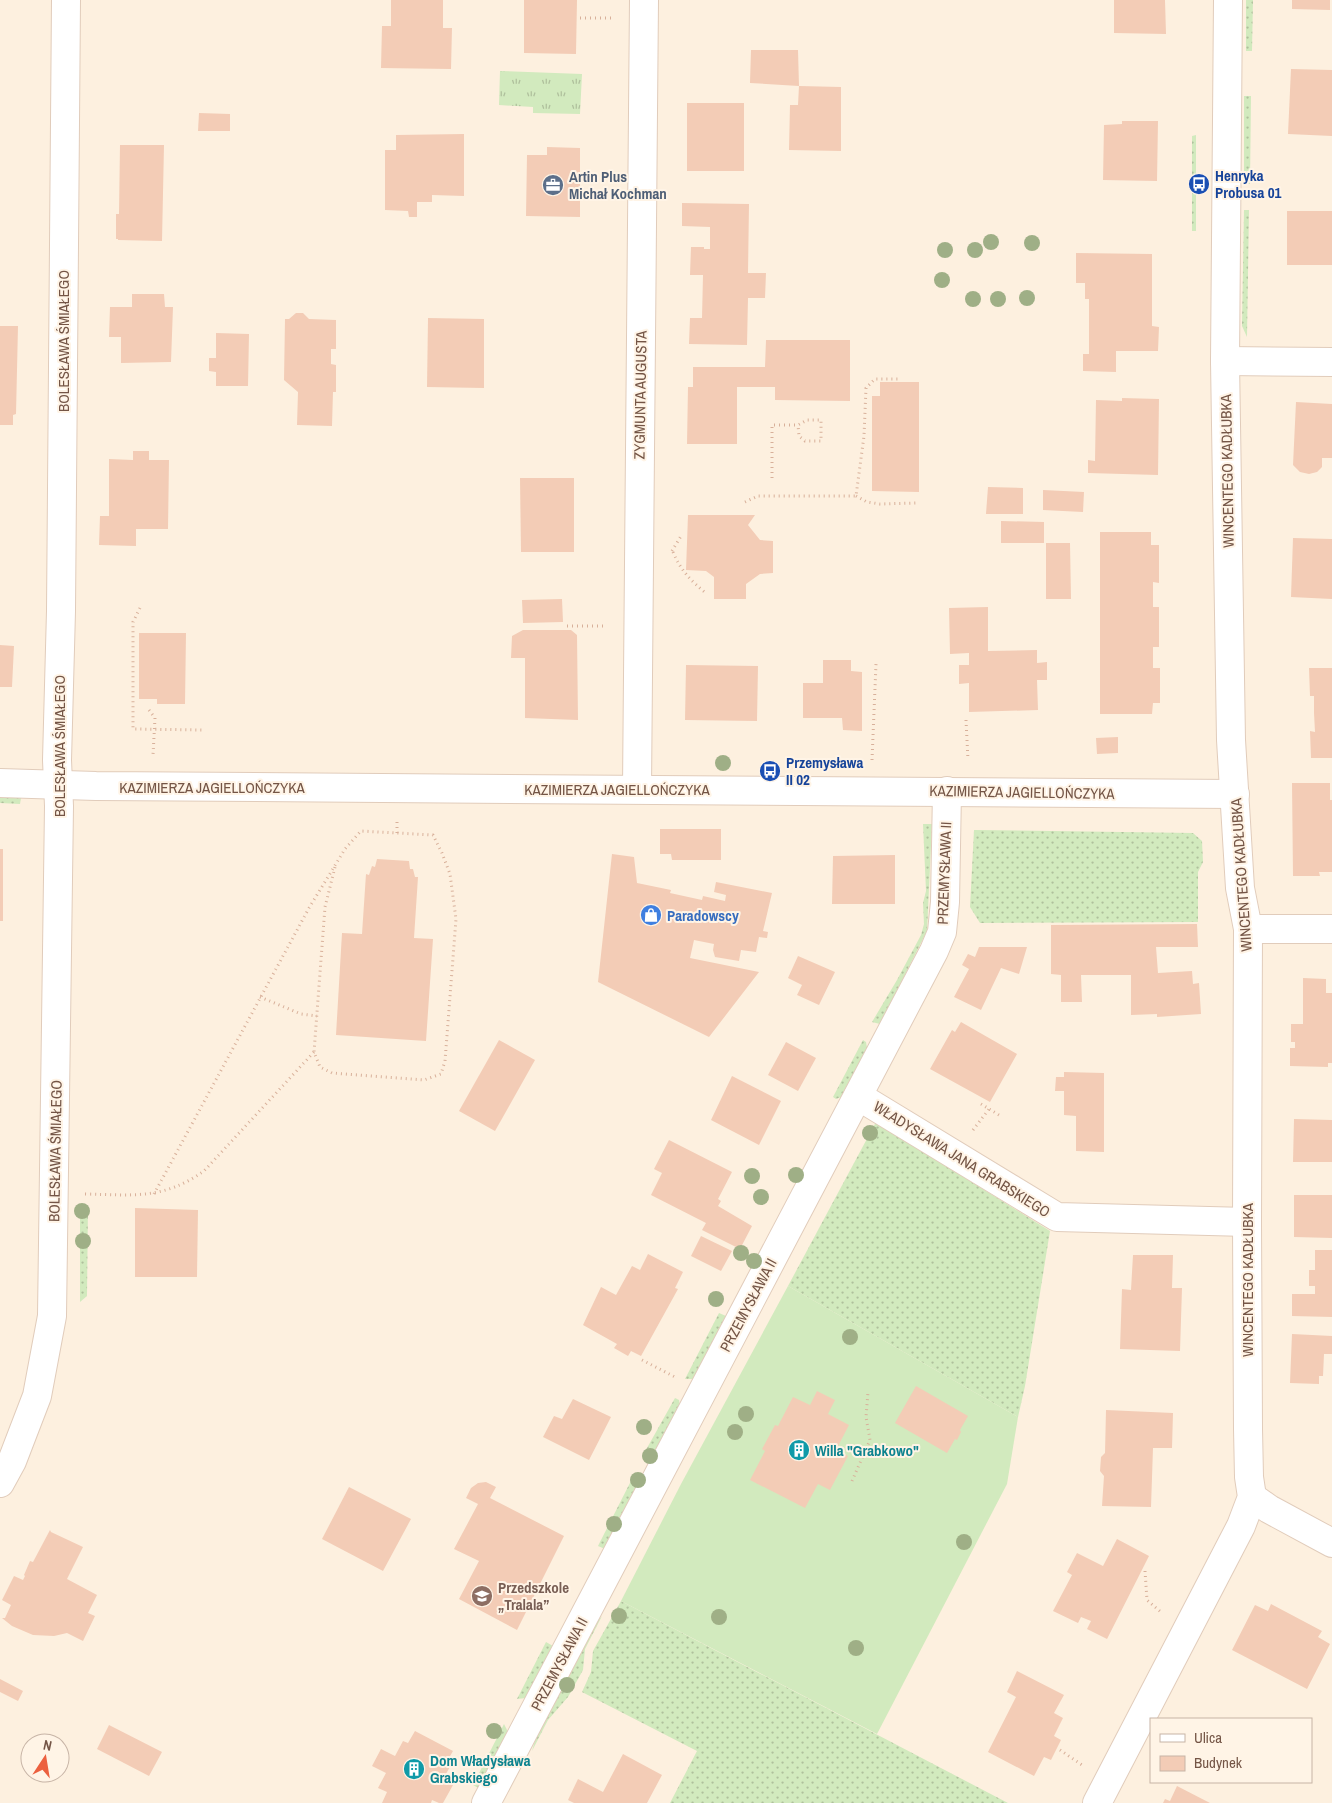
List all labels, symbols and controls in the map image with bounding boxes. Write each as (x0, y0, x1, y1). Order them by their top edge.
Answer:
place label: Henryka Probusa 01 (1215, 165, 1281, 203)
place label: Artin Plus Michał Kochman (569, 166, 667, 204)
bus stop icon: Henryka Probusa 01 (1187, 172, 1211, 196)
office icon: Artin Plus Michał Kochman (541, 173, 565, 197)
street label: BOLESŁAWA ŚMIAŁEGO (53, 270, 74, 412)
street label: ZYGMUNTA AUGUSTA (628, 330, 652, 460)
street label: WINCENTEGO KADŁUBKA (1215, 393, 1239, 548)
street label: BOLESŁAWA ŚMIAŁEGO (49, 675, 70, 817)
place label: Przemysława II 02 (786, 752, 863, 790)
bus stop icon: Przemysława II 02 (758, 759, 782, 783)
street label: KAZIMIERZA JAGIELLOŃCZYKA (119, 777, 305, 798)
street label: KAZIMIERZA JAGIELLOŃCZYKA (524, 779, 710, 800)
street label: KAZIMIERZA JAGIELLOŃCZYKA (929, 780, 1116, 804)
street label: WINCENTEGO KADŁUBKA (1225, 797, 1257, 952)
street label: PRZEMYSŁAWA II (932, 821, 956, 925)
shop icon: Paradowscy (639, 903, 663, 927)
place label: Paradowscy (667, 905, 739, 926)
street label: BOLESŁAWA ŚMIAŁEGO (43, 1080, 67, 1222)
street label: WŁADYSŁAWA JANA GRABSKIEGO (870, 1096, 1054, 1222)
street label: WINCENTEGO KADŁUBKA (1237, 1202, 1258, 1357)
street label: PRZEMYSŁAWA II (715, 1255, 781, 1355)
building icon: Willa "Grabkowo" (787, 1438, 811, 1462)
place label: Willa "Grabkowo" (815, 1440, 919, 1461)
place label: Przedszkole „Tralala” (498, 1577, 569, 1615)
school or university icon: Przedszkole „Tralala” (470, 1584, 494, 1608)
street label: PRZEMYSŁAWA II (526, 1614, 592, 1714)
legend (1150, 1718, 1312, 1783)
text: Ulica (1194, 1727, 1222, 1748)
north arrow (20, 1733, 70, 1783)
text: N (42, 1736, 54, 1755)
place label: Dom Władysława Grabskiego (430, 1750, 531, 1788)
text: Budynek (1194, 1752, 1243, 1773)
building icon: Dom Władysława Grabskiego (402, 1757, 426, 1781)

